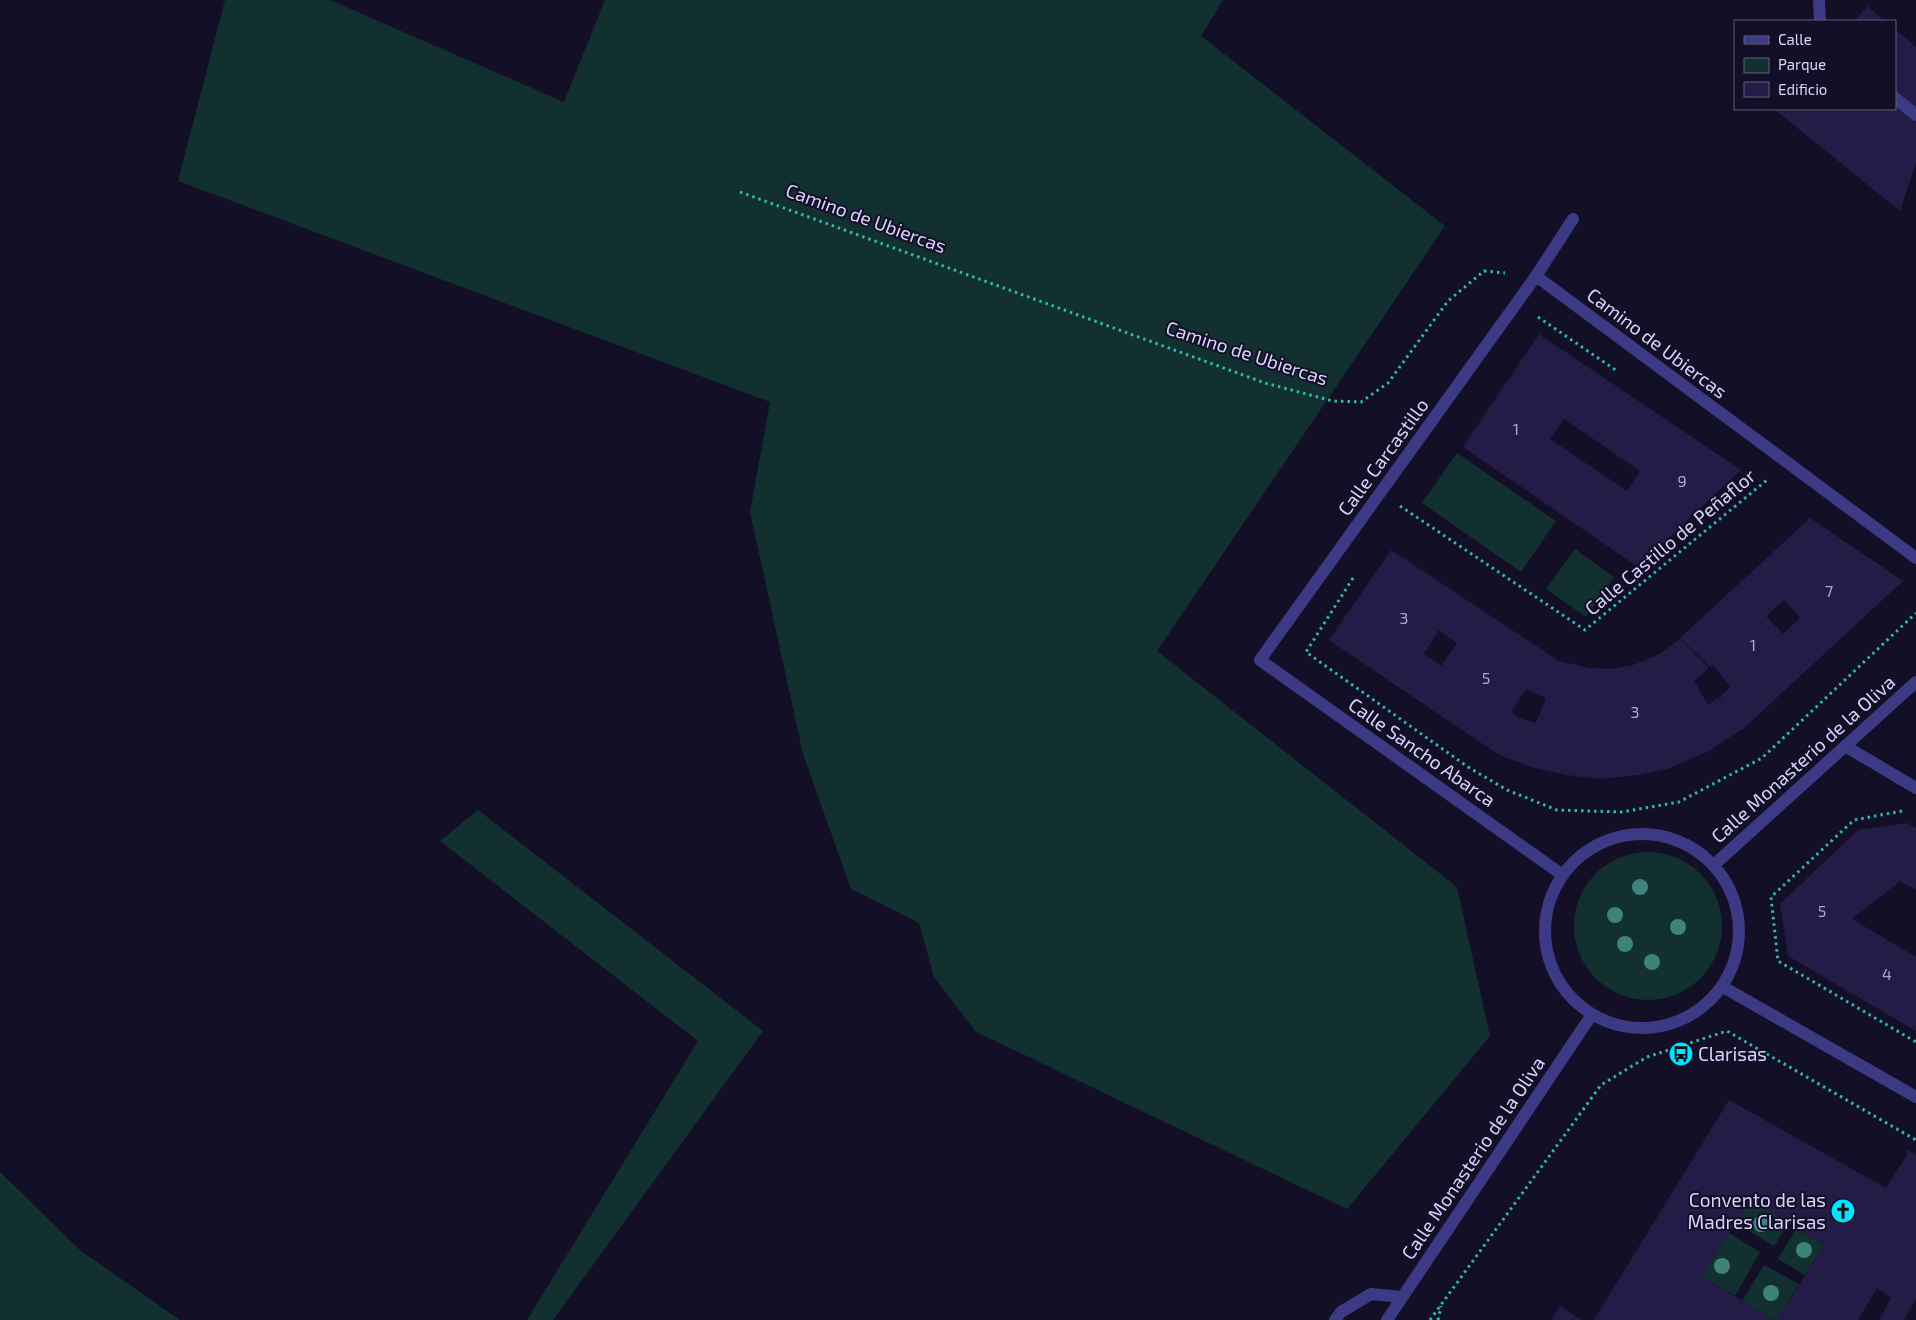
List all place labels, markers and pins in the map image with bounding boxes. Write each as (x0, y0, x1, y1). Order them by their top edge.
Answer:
bus stop icon: Clarisas (1668, 1041, 1694, 1067)
place label: Clarisas (1698, 1042, 1767, 1065)
place label: Convento de las Madres Clarisas (1688, 1188, 1826, 1233)
church icon: Convento de las Madres Clarisas (1830, 1198, 1856, 1224)

